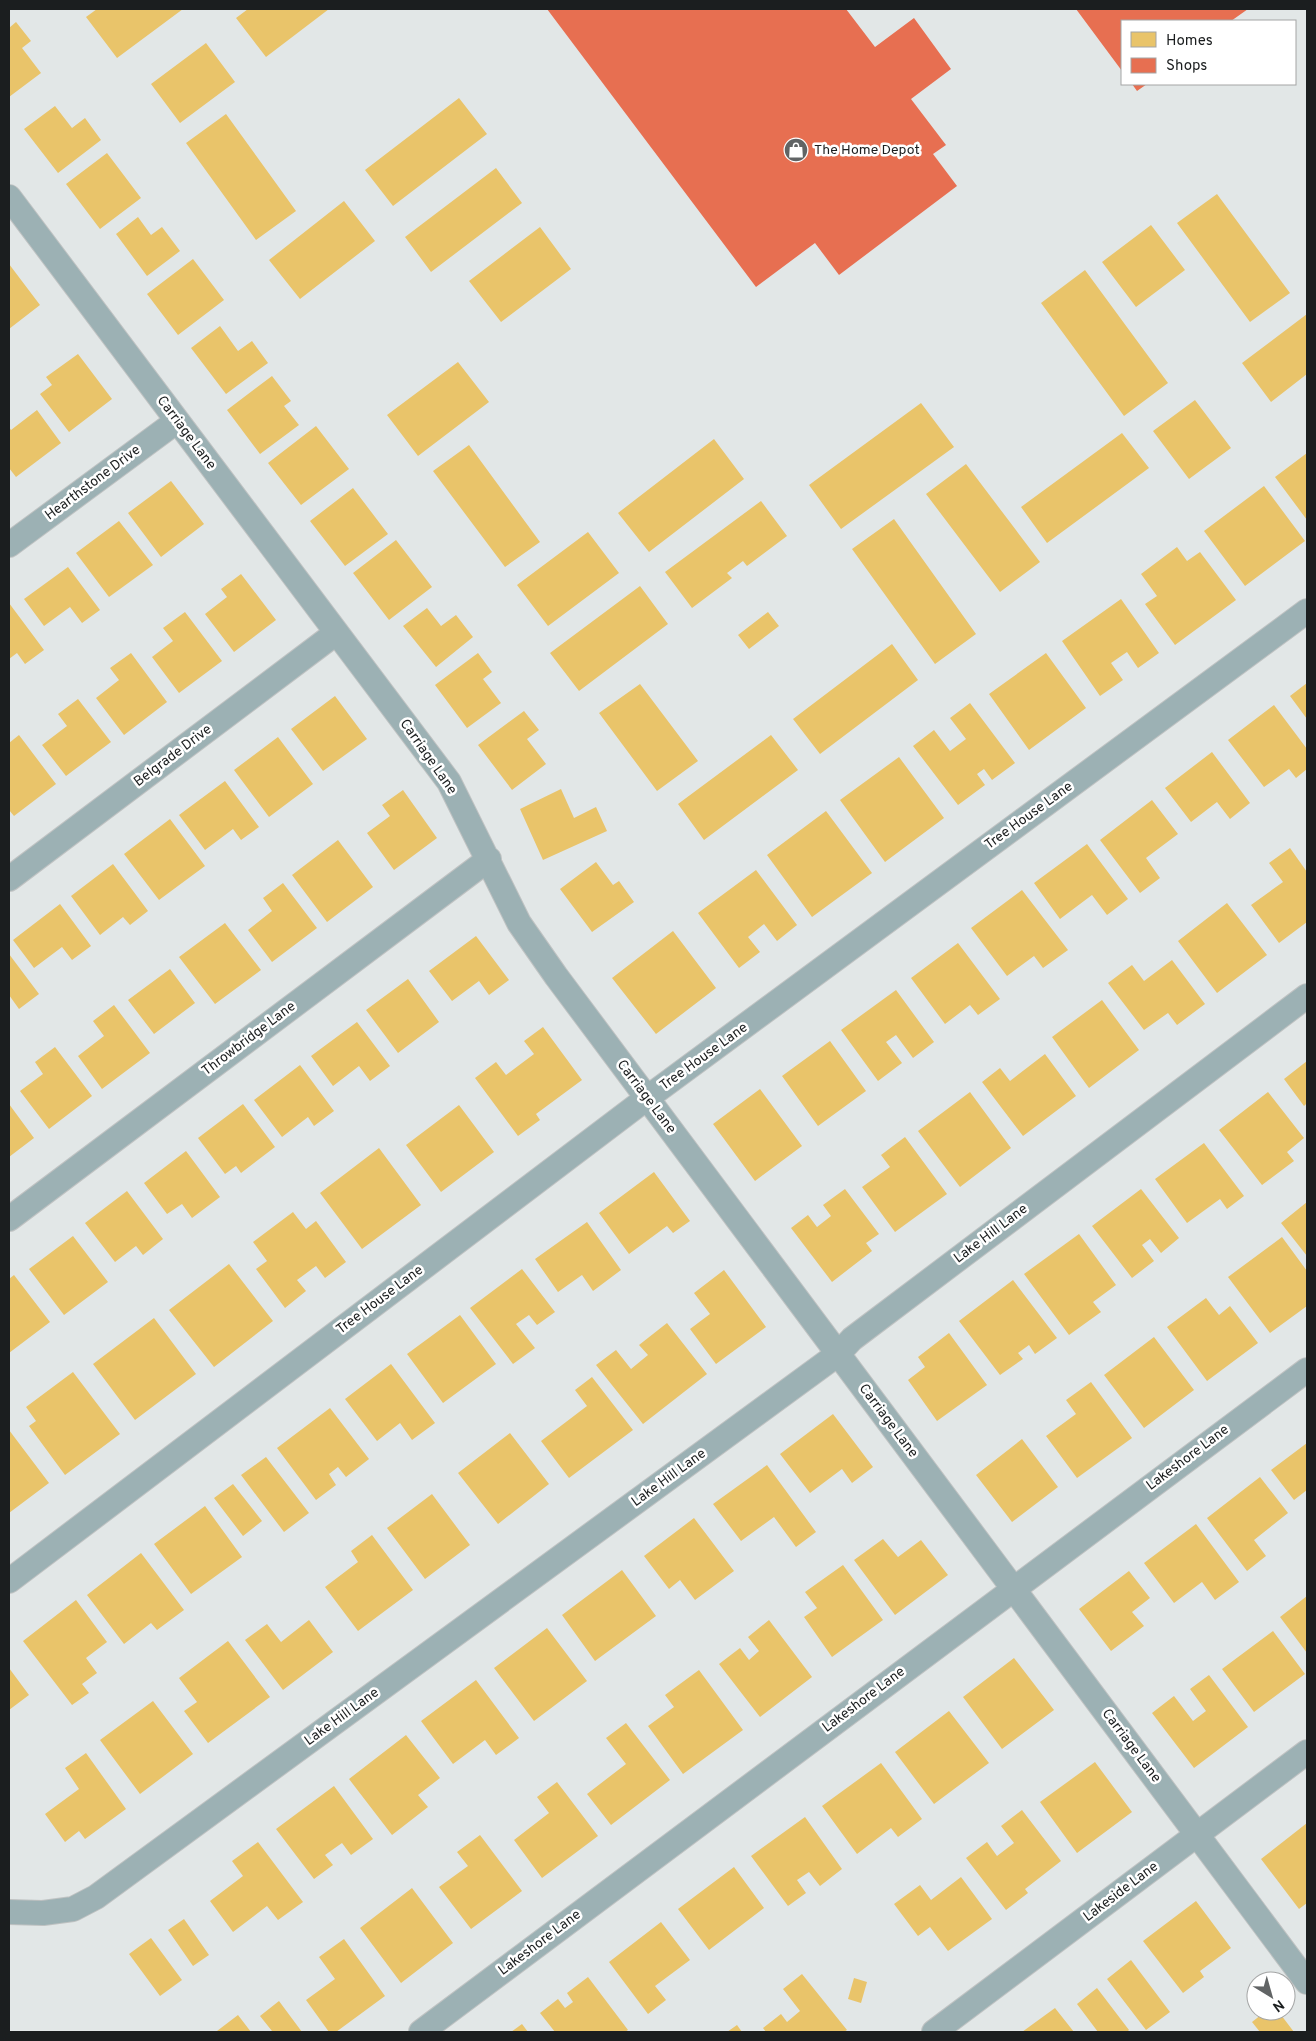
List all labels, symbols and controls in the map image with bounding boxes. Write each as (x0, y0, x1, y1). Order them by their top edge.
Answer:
legend (1121, 20, 1296, 85)
text: Homes (1166, 32, 1213, 51)
text: Shops (1166, 57, 1207, 76)
shop icon: The Home Depot (783, 137, 809, 163)
place label: The Home Depot (814, 142, 920, 159)
street label: Carriage Lane (153, 393, 219, 473)
street label: Hearthstone Drive (42, 442, 144, 524)
street label: Carriage Lane (396, 716, 460, 798)
street label: Belgrade Drive (131, 721, 215, 791)
street label: Tree House Lane (982, 778, 1076, 854)
street label: Throwbridge Lane (199, 998, 299, 1080)
street label: Tree House Lane (657, 1019, 751, 1095)
street label: Carriage Lane (613, 1057, 679, 1137)
street label: Lake Hill Lane (951, 1201, 1031, 1267)
street label: Tree House Lane (333, 1262, 427, 1338)
street label: Carriage Lane (855, 1381, 921, 1461)
street label: Lakeshore Lane (1143, 1421, 1233, 1495)
street label: Lake Hill Lane (628, 1445, 710, 1511)
street label: Lakeshore Lane (819, 1663, 909, 1737)
street label: Lake Hill Lane (301, 1684, 383, 1750)
street label: Carriage Lane (1098, 1706, 1164, 1786)
street label: Lakeside Lane (1080, 1858, 1162, 1926)
street label: Lakeshore Lane (495, 1906, 585, 1980)
north arrow (1246, 1971, 1296, 2021)
text: N (1269, 1995, 1287, 2015)

